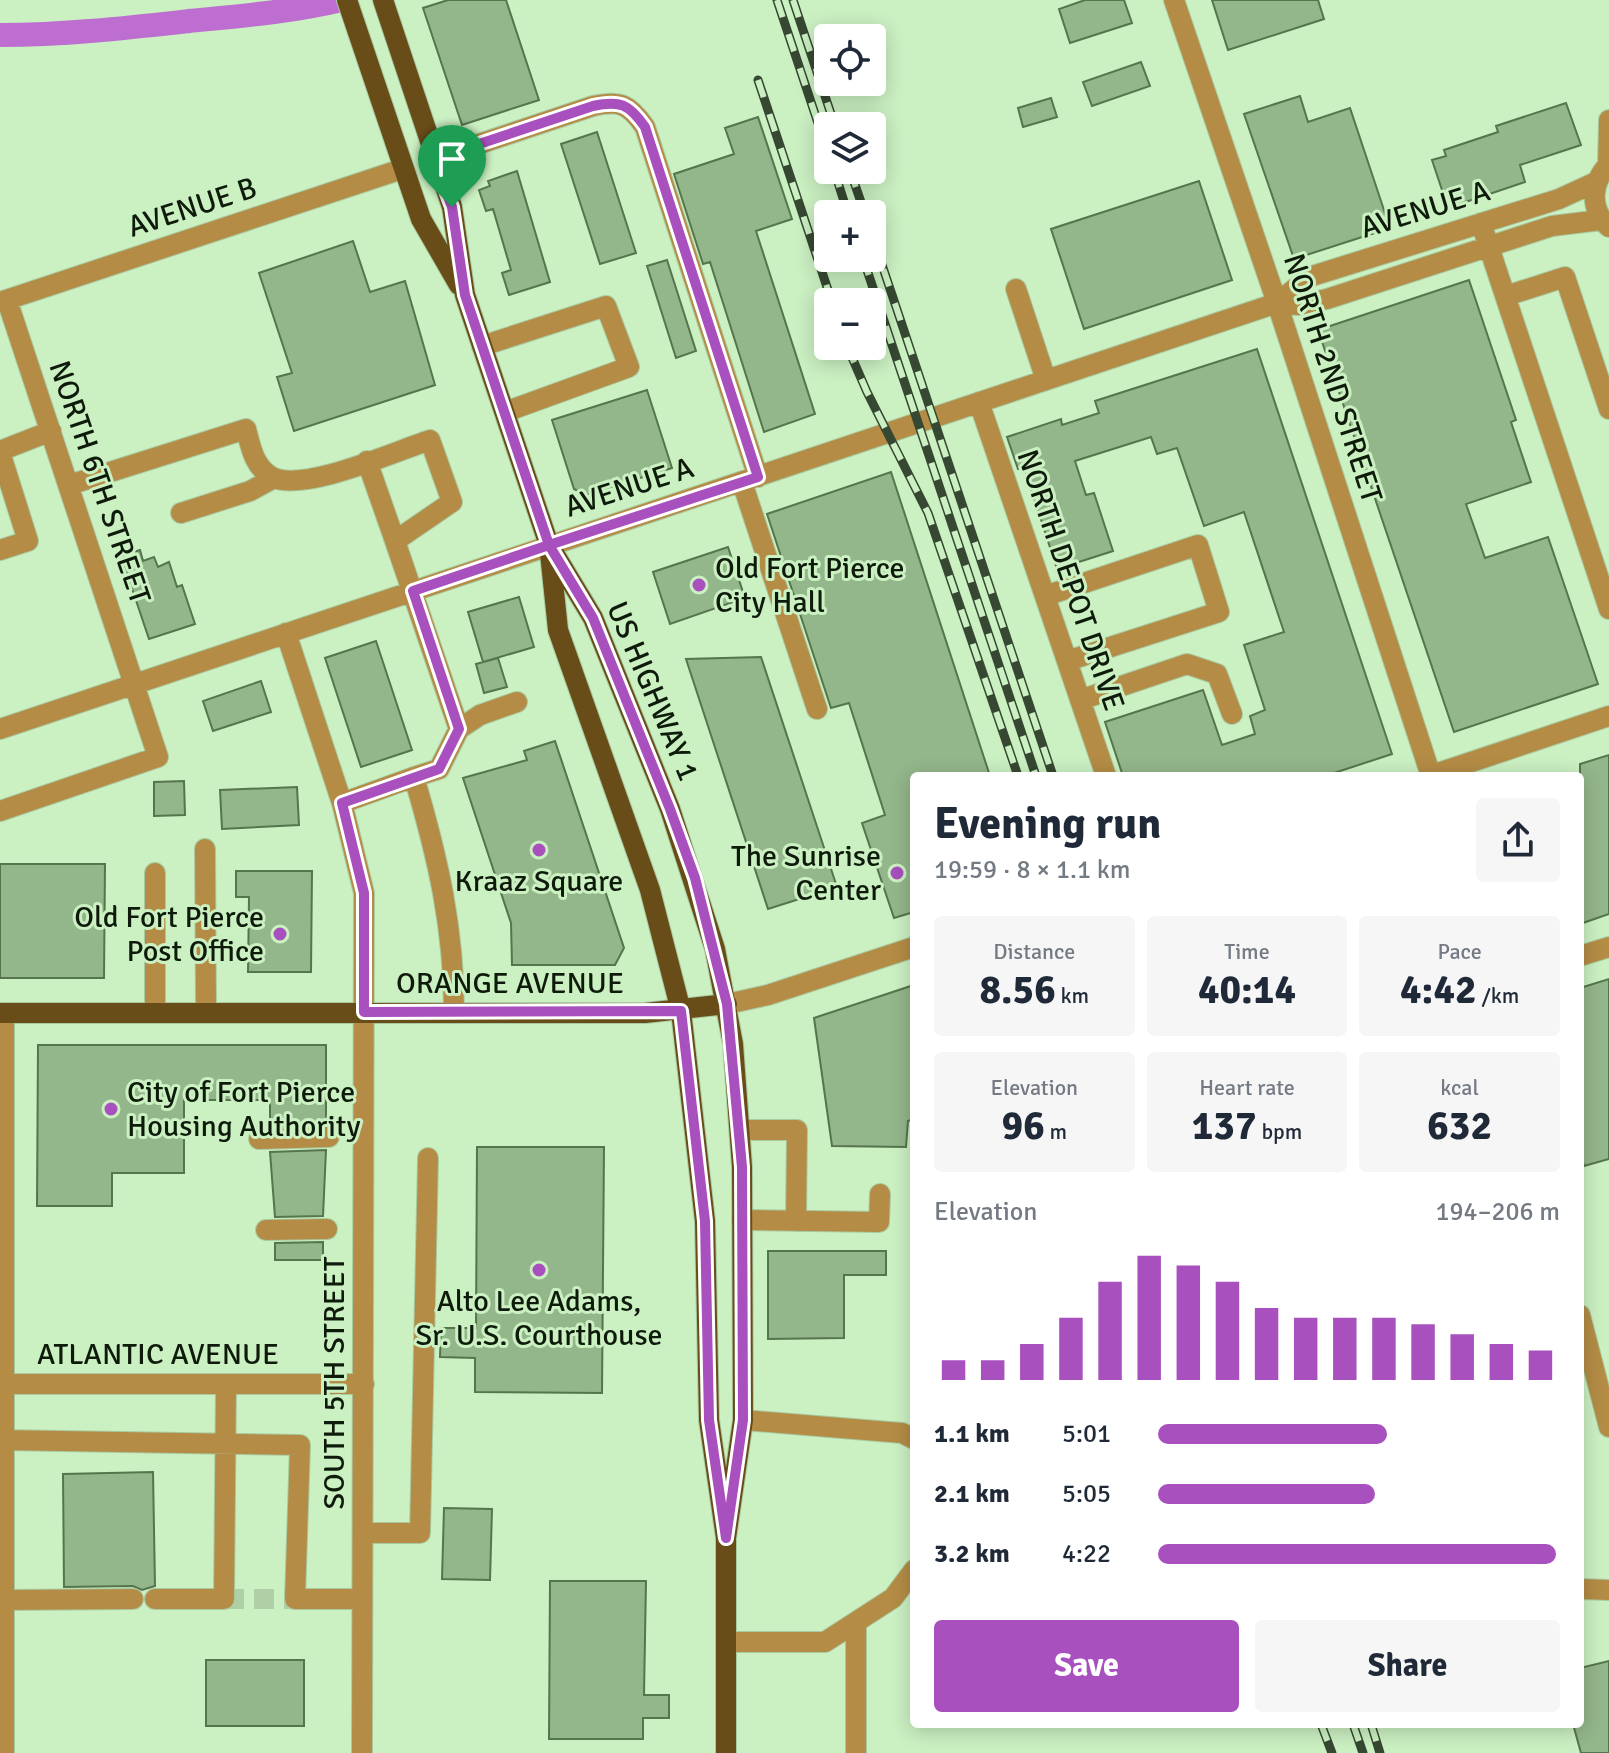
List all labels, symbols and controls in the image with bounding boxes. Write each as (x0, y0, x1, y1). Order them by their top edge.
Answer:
map controls (814, 24, 886, 360)
button: locate (814, 24, 886, 96)
button: layers (814, 112, 886, 184)
pin (418, 125, 486, 207)
icon: arrive (430, 137, 474, 181)
street label: AVENUE B (123, 169, 261, 246)
street label: AVENUE A (1356, 172, 1494, 247)
button: + (814, 200, 886, 272)
street label: NORTH 2ND STREET (1275, 249, 1390, 507)
button: − (814, 288, 886, 360)
street label: NORTH 6TH STREET (41, 356, 159, 609)
street label: NORTH DEPOT DRIVE (1009, 445, 1133, 716)
street label: AVENUE A (560, 449, 698, 526)
place label: Old Fort Pierce City Hall (715, 550, 905, 621)
marker: Old Fort Pierce City Hall (690, 576, 708, 594)
street label: US HIGHWAY 1 (598, 596, 707, 786)
text: Evening run (934, 797, 1161, 851)
button: share (1476, 798, 1560, 882)
place label: The Sunrise Center (731, 838, 881, 909)
marker: Kraaz Square (530, 841, 548, 859)
text: 19:59 · 8 × 1.1 km (934, 854, 1130, 886)
place label: Kraaz Square (455, 863, 623, 900)
marker: The Sunrise Center (888, 864, 906, 882)
place label: Old Fort Pierce Post Office (74, 899, 264, 970)
marker: Old Fort Pierce Post Office (271, 925, 289, 943)
text: Distance (993, 938, 1075, 965)
text: Time (1224, 938, 1270, 965)
text: Pace (1438, 938, 1482, 965)
street label: ORANGE AVENUE (396, 965, 624, 1002)
text: 8.56 (979, 965, 1056, 1015)
text: 40:14 (1198, 965, 1296, 1015)
text: 4:42 (1400, 965, 1477, 1015)
text: km (1056, 982, 1089, 1009)
text: /km (1477, 982, 1519, 1009)
place label: City of Fort Pierce Housing Authority (127, 1074, 360, 1145)
text: Elevation (991, 1074, 1078, 1101)
text: Heart rate (1199, 1074, 1295, 1101)
text: kcal (1440, 1074, 1479, 1101)
marker: City of Fort Pierce Housing Authority (102, 1100, 120, 1118)
text: 96 (1002, 1101, 1045, 1151)
text: 137 (1192, 1101, 1257, 1151)
text: 632 (1427, 1101, 1492, 1151)
text: m (1045, 1118, 1067, 1145)
text: bpm (1257, 1118, 1302, 1145)
text: Elevation (934, 1196, 1038, 1228)
text: 194–206 m (1436, 1196, 1560, 1228)
street label: SOUTH 5TH STREET (316, 1256, 353, 1510)
marker: Alto Lee Adams, Sr. U.S. Courthouse (530, 1261, 548, 1279)
place label: Alto Lee Adams, Sr. U.S. Courthouse (415, 1283, 663, 1354)
street label: ATLANTIC AVENUE (37, 1336, 279, 1373)
text: 1.1 km (934, 1418, 1010, 1450)
text: 5:01 (1062, 1418, 1111, 1450)
text: 2.1 km (934, 1478, 1010, 1510)
text: 5:05 (1062, 1478, 1111, 1510)
text: 3.2 km (934, 1538, 1010, 1570)
text: 4:22 (1062, 1538, 1111, 1570)
button: Save (934, 1620, 1239, 1712)
button: Share (1255, 1620, 1560, 1712)

